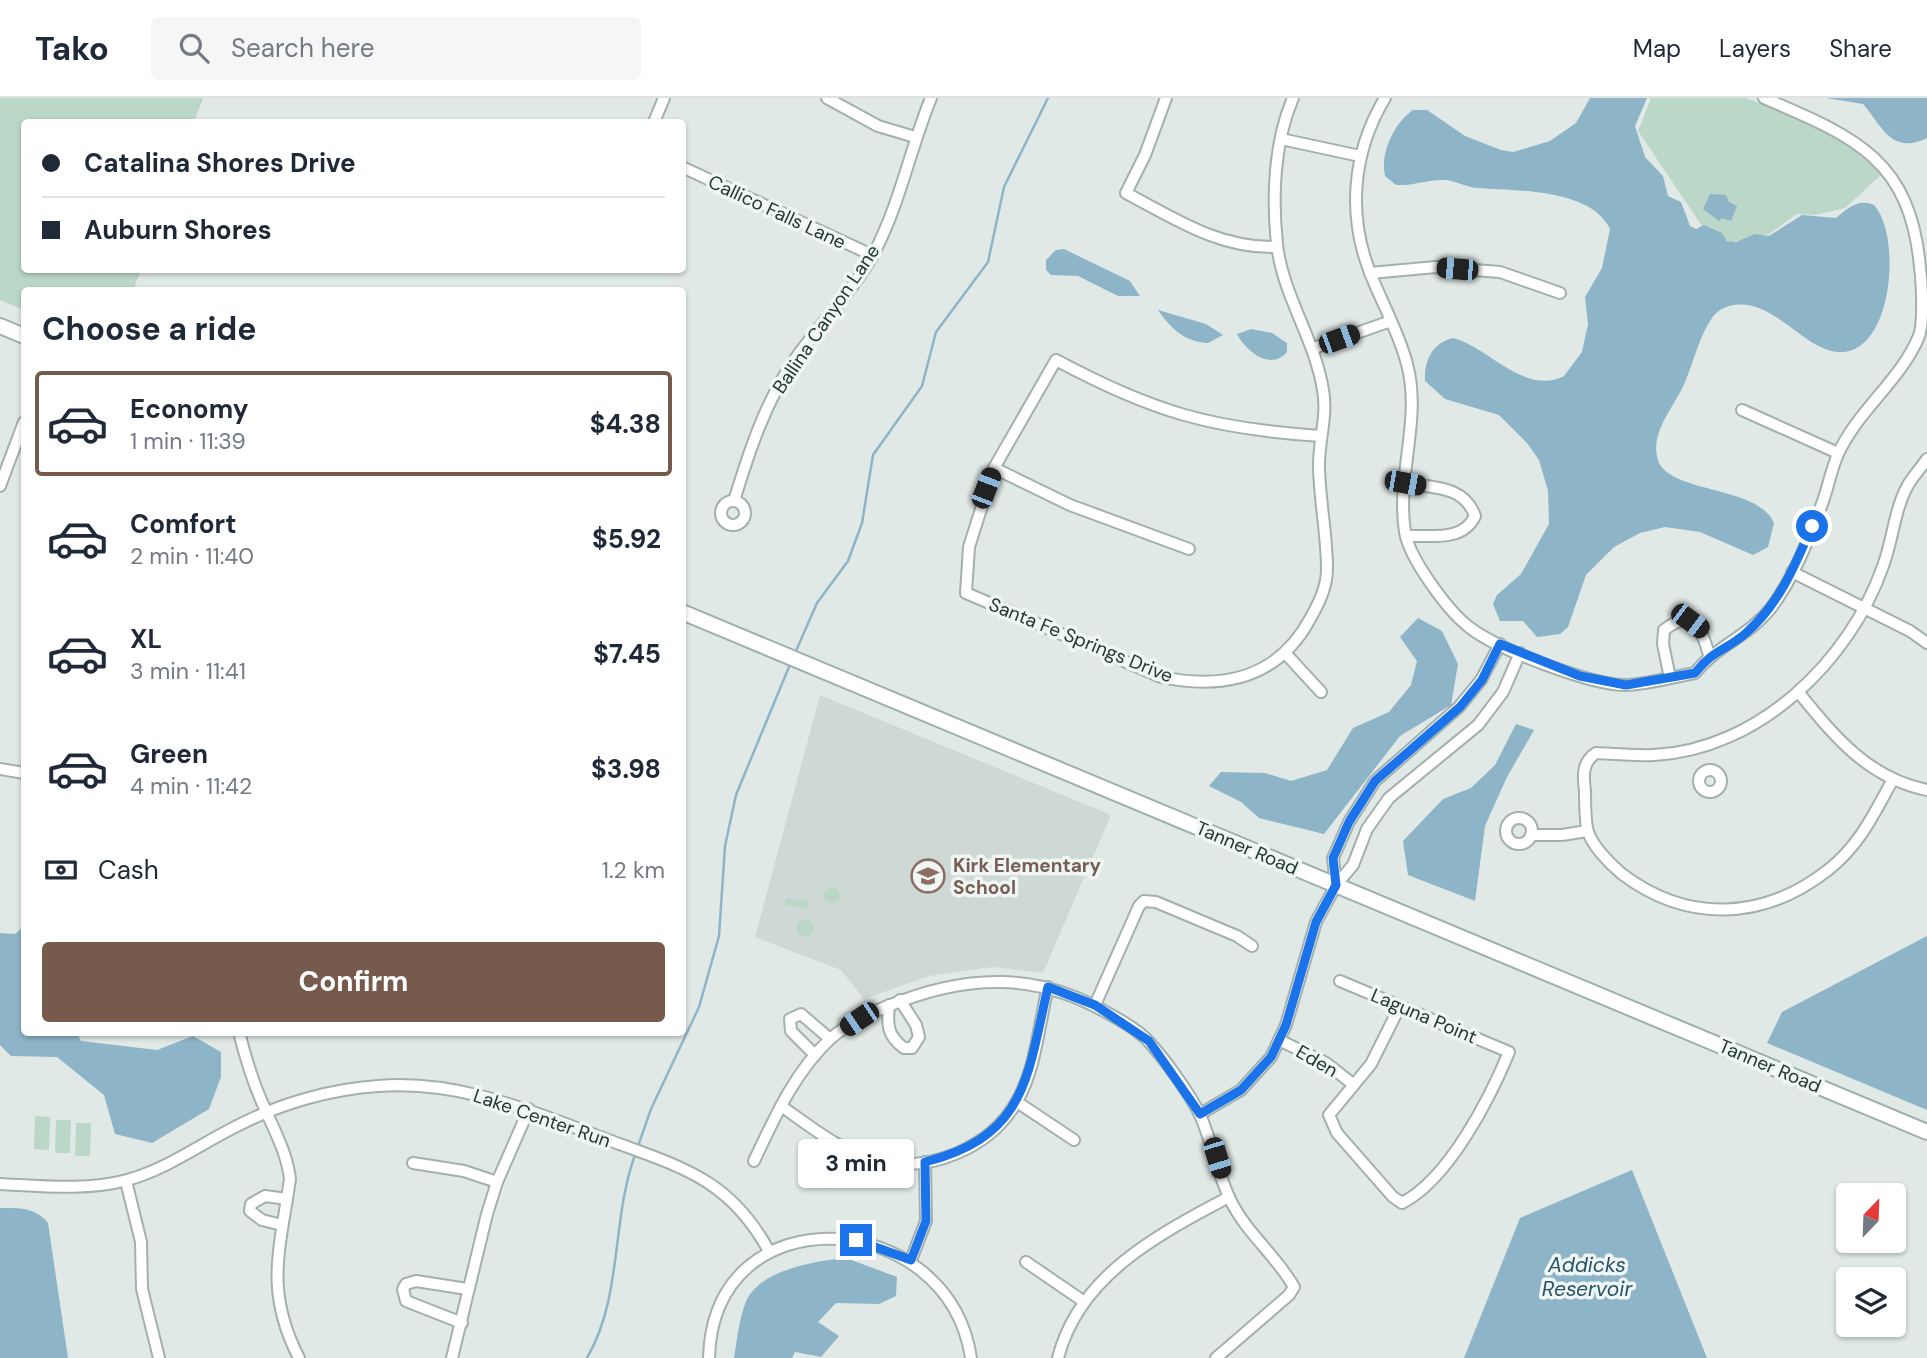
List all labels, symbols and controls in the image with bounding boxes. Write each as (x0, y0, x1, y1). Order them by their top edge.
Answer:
search box (151, 17, 641, 80)
text: Tako (35, 27, 109, 70)
icon: search (175, 29, 213, 67)
text: Search here (231, 31, 374, 65)
text: Map (1633, 33, 1681, 64)
text: Layers (1719, 33, 1791, 64)
text: Share (1829, 33, 1892, 64)
text: Catalina Shores Drive (84, 146, 356, 180)
street label: Callico Falls Lane (704, 169, 850, 255)
text: Auburn Shores (84, 213, 272, 247)
street label: Ballina Canyon Lane (767, 240, 885, 398)
car (1436, 257, 1479, 281)
text: Choose a ride (42, 308, 257, 350)
car (1316, 322, 1363, 356)
icon: car (46, 392, 109, 455)
text: Economy (130, 392, 248, 426)
text: $4.38 (590, 407, 661, 441)
text: 1 min · 11:39 (130, 426, 246, 456)
car (969, 465, 1004, 511)
car (1383, 469, 1428, 497)
icon: car (46, 507, 109, 570)
text: Comfort (130, 507, 236, 541)
route start (1796, 510, 1828, 542)
text: $5.92 (592, 522, 661, 556)
text: 2 min · 11:40 (130, 541, 254, 571)
street label: Santa Fe Springs Drive (985, 592, 1177, 688)
car (1667, 600, 1714, 642)
icon: car (46, 622, 109, 685)
text: XL (130, 622, 162, 656)
text: $7.45 (593, 637, 661, 671)
text: 3 min · 11:41 (130, 656, 246, 686)
icon: car (46, 737, 109, 800)
text: Green (130, 737, 208, 771)
text: $3.98 (591, 752, 661, 786)
text: 4 min · 11:42 (130, 771, 252, 801)
street label: Tanner Road (1192, 815, 1302, 881)
icon: cash (42, 851, 80, 889)
text: Cash (98, 853, 159, 887)
place label: Kirk Elementary School (953, 853, 1102, 900)
text: 1.2 km (602, 855, 665, 885)
school or university icon: Kirk Elementary School (909, 857, 947, 895)
button: Confirm (42, 942, 665, 1022)
street label: Laguna Point (1367, 982, 1481, 1050)
car (836, 999, 883, 1039)
street label: Tanner Road (1715, 1033, 1825, 1099)
street label: Eden (1292, 1039, 1342, 1083)
street label: Lake Center Run (470, 1083, 614, 1153)
car (1201, 1135, 1234, 1181)
callout: 3 min (798, 1138, 914, 1188)
text: 3 min (825, 1148, 887, 1178)
north arrow (1836, 1183, 1906, 1253)
map controls (1836, 1183, 1906, 1337)
route end (840, 1224, 872, 1256)
water label: Addicks Reservoir (1542, 1251, 1633, 1303)
button: layers (1836, 1267, 1906, 1337)

